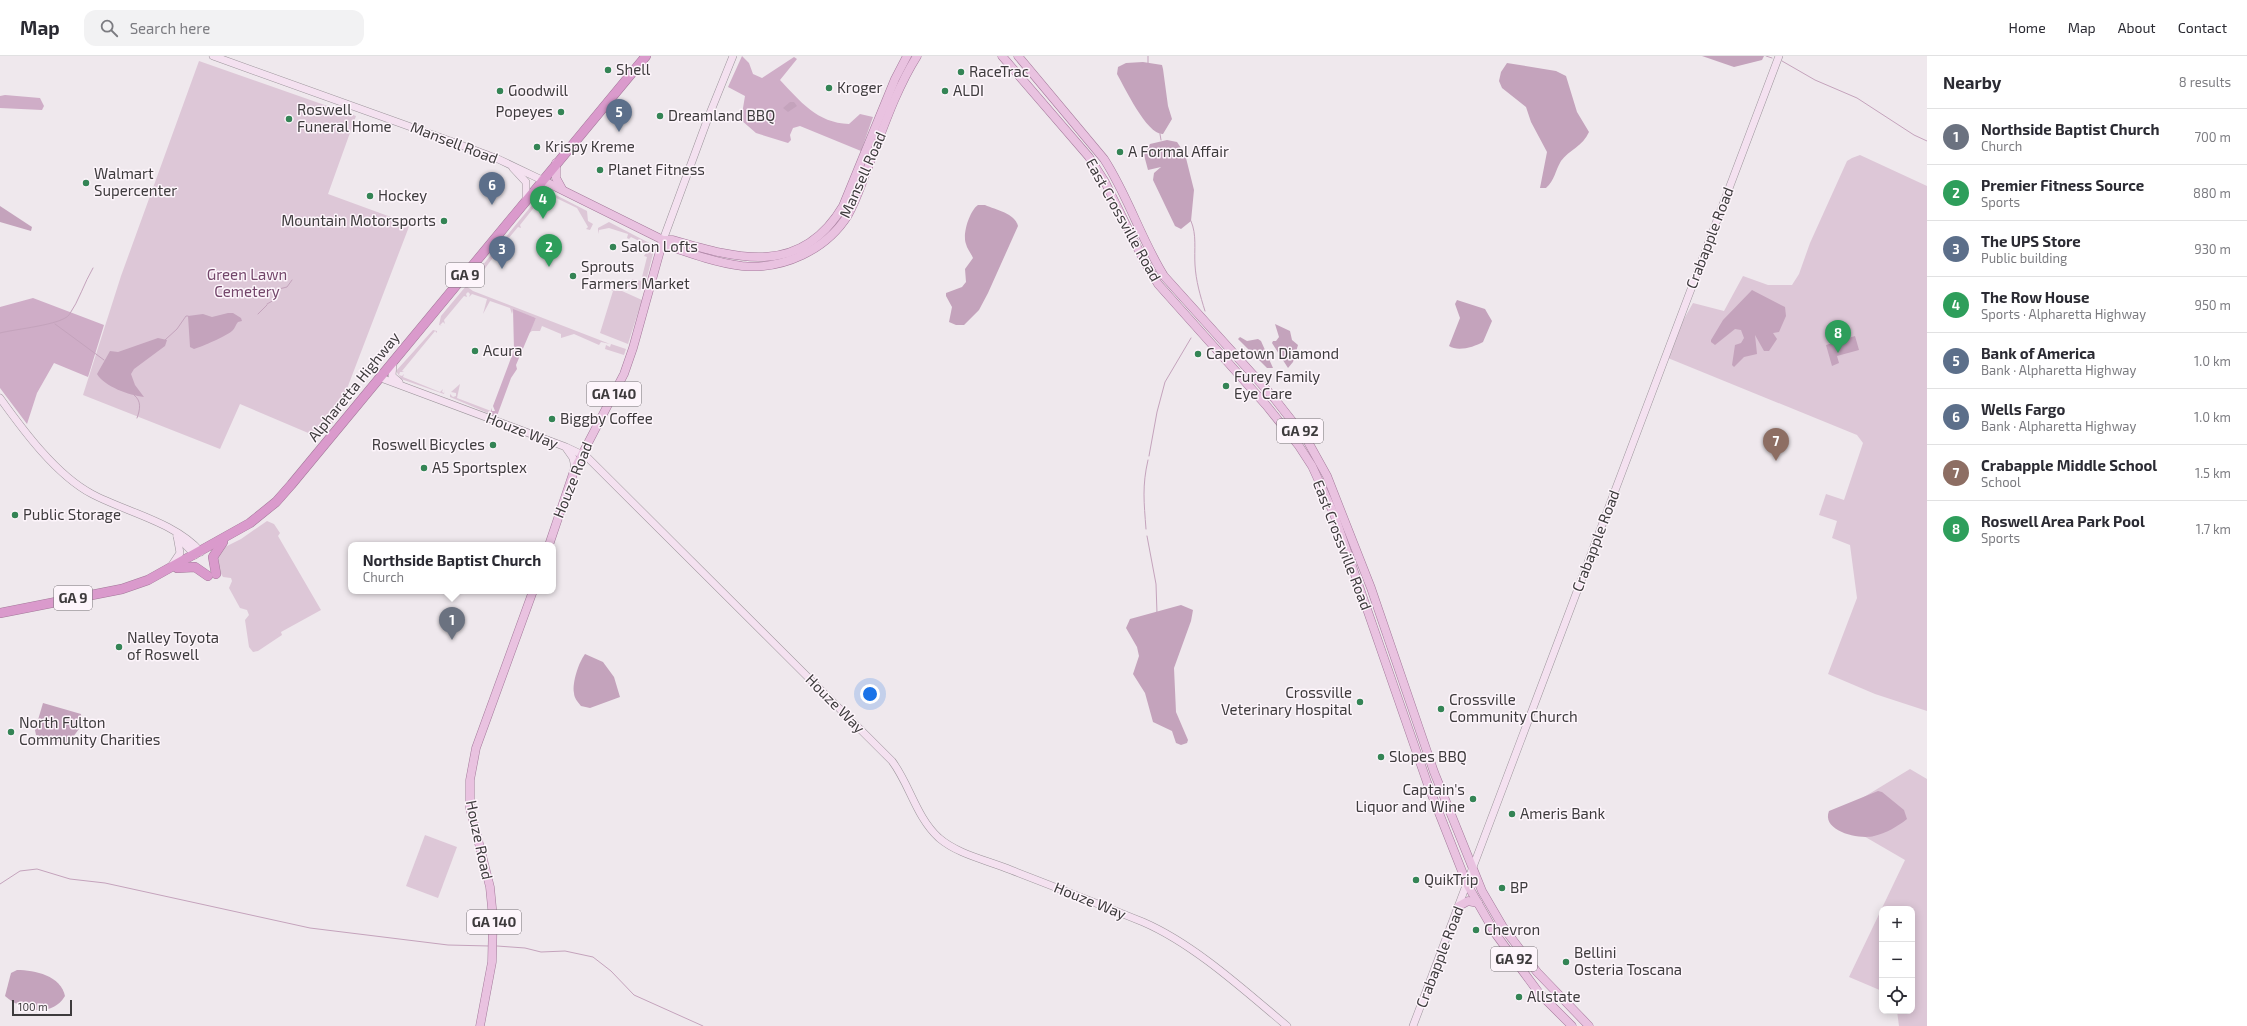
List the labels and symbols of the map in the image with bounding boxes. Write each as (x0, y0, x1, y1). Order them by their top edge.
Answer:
place label: Shell (616, 60, 651, 78)
place label: RaceTrac (969, 62, 1029, 80)
marker: Shell (603, 65, 613, 75)
marker: RaceTrac (956, 67, 966, 77)
place label: Kroger (837, 78, 883, 96)
place label: Goodwill (508, 81, 569, 99)
place label: ALDI (953, 81, 984, 99)
marker: Kroger (824, 83, 834, 93)
marker: Goodwill (495, 86, 505, 96)
marker: ALDI (940, 86, 950, 96)
pin: 5 (606, 99, 632, 132)
place label: Roswell Funeral Home (297, 100, 392, 135)
place label: Popeyes (495, 102, 553, 120)
place label: Dreamland BBQ (668, 106, 775, 125)
marker: Popeyes (556, 107, 566, 117)
marker: Dreamland BBQ (655, 111, 665, 121)
marker: Roswell Funeral Home (284, 114, 294, 124)
street label: Mansell Road (408, 117, 501, 167)
street label: Mansell Road (835, 129, 889, 220)
place label: Krispy Kreme (545, 137, 635, 155)
marker: Krispy Kreme (532, 142, 542, 152)
place label: A Formal Affair (1128, 142, 1229, 160)
marker: A Formal Affair (1115, 147, 1125, 157)
street label: East Crossville Road (1083, 155, 1165, 284)
place label: Planet Fitness (608, 160, 705, 178)
place label: Walmart Supercenter (94, 164, 177, 199)
marker: Planet Fitness (595, 165, 605, 175)
pin: 6 (479, 172, 505, 205)
marker: Walmart Supercenter (81, 178, 91, 188)
street label: Crabapple Road (1681, 184, 1737, 291)
place label: Hockey (378, 186, 427, 204)
pin: 4 (530, 186, 556, 219)
marker: Hockey (365, 191, 375, 201)
place label: Mountain Motorsports (281, 211, 436, 229)
marker: Mountain Motorsports (439, 216, 449, 226)
pin: 2 (536, 234, 562, 267)
pin: 3 (489, 236, 515, 269)
place label: Salon Lofts (621, 237, 698, 255)
marker: Salon Lofts (608, 242, 618, 252)
place label: Sprouts Farmers Market (581, 257, 690, 292)
road number: GA 9 (446, 263, 484, 287)
park label: Green Lawn Cemetery (207, 265, 287, 300)
marker: Sprouts Farmers Market (568, 271, 578, 281)
pin: 8 (1825, 320, 1851, 353)
street label: Alpharetta Highway (304, 328, 403, 445)
place label: Acura (483, 341, 522, 359)
place label: Capetown Diamond (1206, 344, 1339, 362)
marker: Acura (470, 346, 480, 356)
marker: Capetown Diamond (1193, 349, 1203, 359)
place label: Furey Family Eye Care (1234, 367, 1320, 402)
marker: Furey Family Eye Care (1221, 381, 1231, 391)
road number: GA 140 (587, 382, 641, 406)
street label: Houze Way (484, 408, 561, 452)
place label: Biggby Coffee (560, 409, 653, 427)
marker: Biggby Coffee (547, 414, 557, 424)
road number: GA 92 (1277, 419, 1323, 443)
pin: 7 (1763, 428, 1789, 461)
place label: Roswell Bicycles (372, 435, 485, 453)
street label: Houze Road (549, 439, 596, 520)
marker: Roswell Bicycles (488, 440, 498, 450)
place label: A5 Sportsplex (432, 458, 527, 476)
marker: A5 Sportsplex (419, 463, 429, 473)
street label: East Crossville Road (1310, 477, 1376, 612)
street label: Crabapple Road (1567, 487, 1623, 594)
place label: Public Storage (23, 505, 121, 523)
marker: Public Storage (10, 510, 20, 520)
road number: GA 9 (54, 586, 92, 610)
pin: 1 (439, 607, 465, 640)
place label: Nalley Toyota of Roswell (127, 628, 219, 663)
marker: Nalley Toyota of Roswell (114, 642, 124, 652)
street label: Houze Way (802, 670, 869, 737)
place label: Crossville Veterinary Hospital (1221, 683, 1353, 718)
your location (860, 684, 880, 704)
place label: Crossville Community Church (1449, 690, 1578, 725)
marker: Crossville Veterinary Hospital (1355, 697, 1365, 707)
marker: Crossville Community Church (1436, 704, 1446, 714)
place label: North Fulton Community Charities (19, 713, 160, 748)
marker: North Fulton Community Charities (6, 727, 16, 737)
place label: Slopes BBQ (1389, 747, 1467, 766)
marker: Slopes BBQ (1376, 752, 1386, 762)
place label: Captain's Liquor and Wine (1355, 780, 1465, 815)
marker: Captain's Liquor and Wine (1468, 794, 1478, 804)
street label: Houze Road (463, 798, 497, 881)
place label: Ameris Bank (1520, 804, 1605, 822)
marker: Ameris Bank (1507, 809, 1517, 819)
place label: QuikTrip (1424, 870, 1478, 889)
marker: QuikTrip (1411, 875, 1421, 885)
street label: Houze Way (1052, 877, 1129, 923)
place label: BP (1510, 878, 1528, 896)
marker: BP (1497, 883, 1507, 893)
street label: Crabapple Road (1411, 903, 1467, 1010)
road number: GA 140 (467, 910, 521, 934)
place label: Chevron (1484, 920, 1540, 938)
marker: Chevron (1471, 925, 1481, 935)
place label: Bellini Osteria Toscana (1574, 943, 1682, 978)
road number: GA 92 (1491, 947, 1537, 971)
marker: Bellini Osteria Toscana (1561, 957, 1571, 967)
place label: Allstate (1527, 987, 1581, 1005)
marker: Allstate (1514, 992, 1524, 1002)
scale bar (12, 998, 72, 1017)

